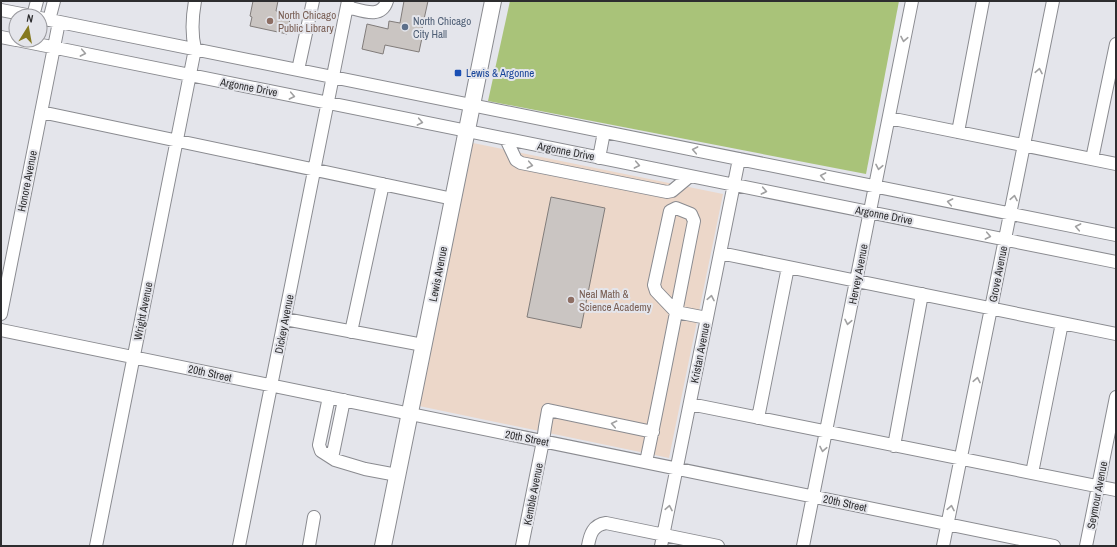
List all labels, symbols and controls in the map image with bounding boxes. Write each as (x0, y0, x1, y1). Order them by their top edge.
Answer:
north arrow (8, 8, 48, 48)
place label: North Chicago Public Library (278, 8, 336, 35)
text: N (25, 11, 34, 26)
place label: North Chicago City Hall (413, 14, 471, 41)
marker: North Chicago Public Library (265, 16, 275, 26)
marker: North Chicago City Hall (400, 22, 410, 32)
one-way arrow (901, 36, 909, 42)
one-way arrow (79, 49, 86, 57)
place label: Lewis & Argonne (466, 66, 534, 80)
one-way arrow (1034, 67, 1043, 74)
marker: Lewis & Argonne (453, 68, 463, 78)
street label: Argonne Drive (218, 74, 279, 99)
one-way arrow (289, 91, 295, 99)
one-way arrow (417, 117, 423, 125)
street label: Argonne Drive (535, 138, 596, 163)
one-way arrow (692, 147, 699, 155)
street label: Honore Avenue (14, 149, 40, 213)
one-way arrow (527, 161, 533, 169)
one-way arrow (634, 161, 640, 169)
one-way arrow (875, 164, 884, 170)
one-way arrow (820, 172, 826, 181)
one-way arrow (761, 187, 767, 195)
one-way arrow (1009, 195, 1017, 201)
one-way arrow (947, 198, 953, 206)
street label: Argonne Drive (853, 202, 914, 227)
one-way arrow (1075, 224, 1081, 232)
one-way arrow (985, 232, 991, 240)
street label: Hervey Avenue (845, 243, 871, 305)
street label: Lewis Avenue (426, 245, 450, 303)
street label: Grove Avenue (986, 245, 1010, 303)
street label: Wright Avenue (131, 281, 155, 341)
place label: Neal Math & Science Academy (579, 287, 652, 314)
street label: Dickey Avenue (271, 293, 297, 355)
marker: Neal Math & Science Academy (566, 295, 576, 305)
one-way arrow (706, 295, 715, 301)
one-way arrow (844, 319, 853, 325)
street label: Kristan Avenue (687, 322, 713, 384)
street label: 20th Street (187, 362, 234, 385)
one-way arrow (972, 377, 980, 384)
one-way arrow (611, 421, 618, 429)
street label: 20th Street (504, 427, 550, 449)
one-way arrow (819, 446, 827, 452)
street label: Seymour Avenue (1084, 460, 1110, 530)
street label: Kemble Avenue (520, 462, 546, 526)
street label: 20th Street (822, 492, 869, 515)
one-way arrow (664, 505, 673, 511)
one-way arrow (946, 505, 955, 511)

